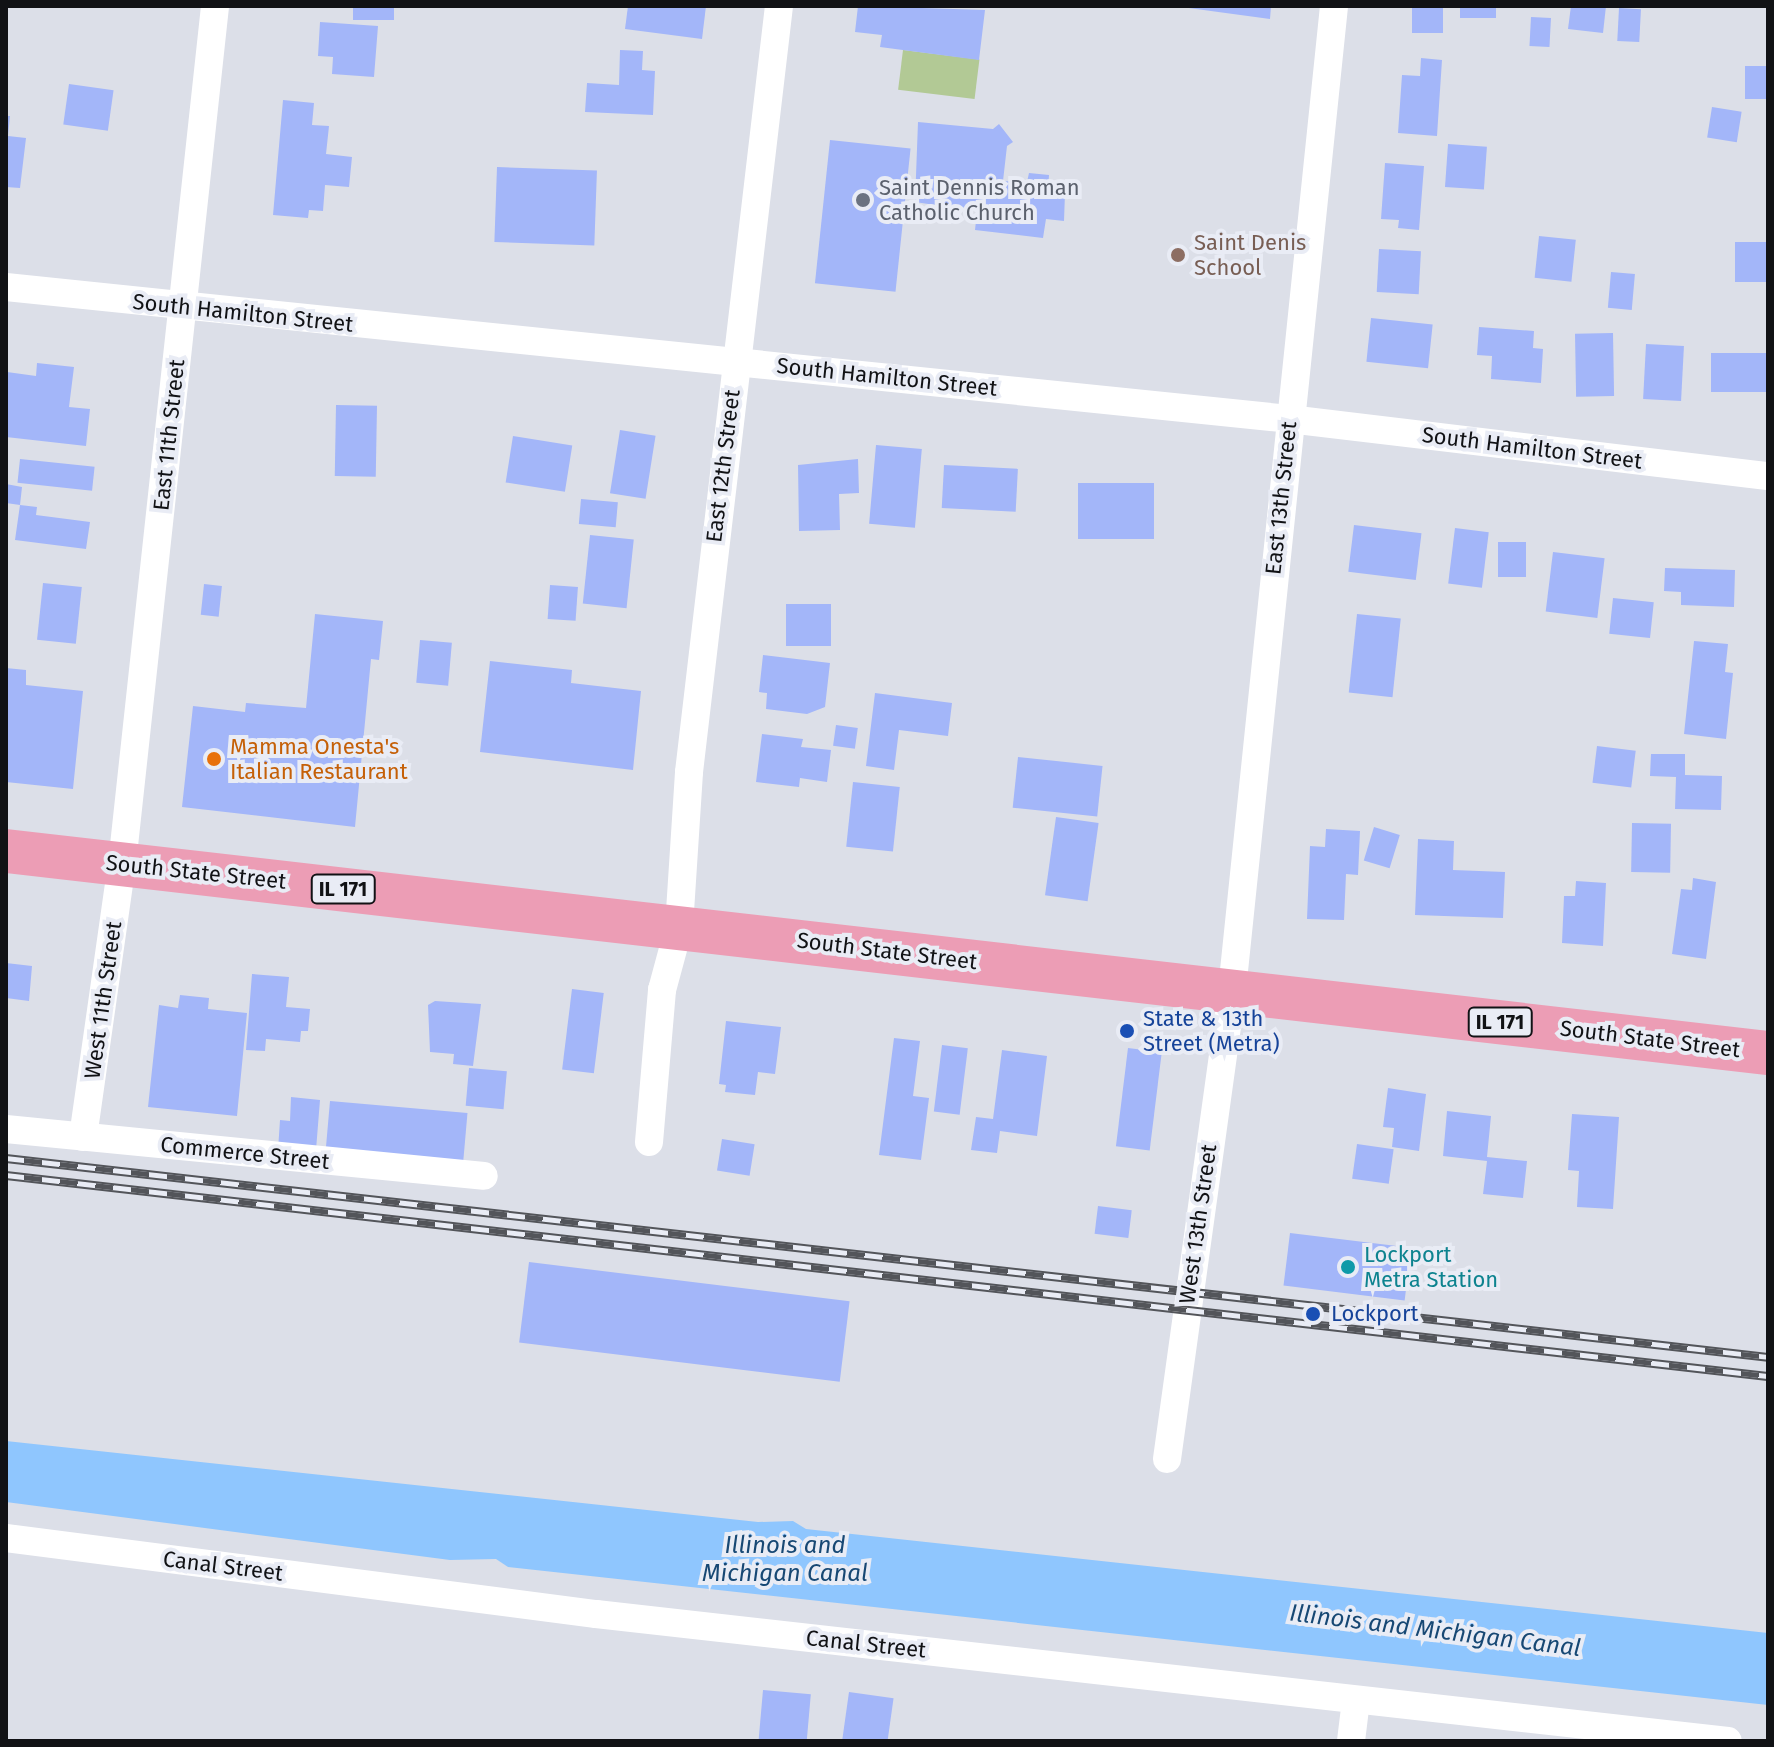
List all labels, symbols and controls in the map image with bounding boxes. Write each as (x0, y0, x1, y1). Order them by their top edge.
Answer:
place label: Saint Dennis Roman Catholic Church (879, 174, 1080, 226)
marker: Saint Dennis Roman Catholic Church (854, 191, 872, 209)
place label: Saint Denis School (1194, 229, 1306, 280)
marker: Saint Denis School (1169, 246, 1187, 264)
street label: South Hamilton Street (131, 288, 355, 338)
street label: South Hamilton Street (775, 352, 999, 402)
street label: East 11th Street (148, 358, 190, 512)
street label: East 12th Street (701, 388, 745, 544)
street label: East 13th Street (1260, 420, 1302, 576)
street label: South Hamilton Street (1420, 421, 1644, 475)
place label: Mamma Onesta's Italian Restaurant (230, 733, 408, 784)
marker: Mamma Onesta's Italian Restaurant (205, 750, 223, 768)
street label: South State Street (105, 849, 287, 895)
road number: IL 171 (309, 873, 377, 905)
street label: West 11th Street (79, 919, 127, 1081)
street label: South State Street (795, 927, 979, 975)
place label: State & 13th Street (Metra) (1143, 1005, 1280, 1056)
road number: IL 171 (1466, 1006, 1534, 1038)
street label: South State Street (1558, 1015, 1742, 1063)
marker: State & 13th Street (Metra) (1118, 1022, 1136, 1040)
street label: Commerce Street (159, 1131, 331, 1175)
street label: West 13th Street (1174, 1143, 1222, 1305)
place label: Lockport Metra Station (1364, 1241, 1498, 1292)
marker: Lockport Metra Station (1339, 1258, 1357, 1276)
place label: Lockport (1331, 1301, 1418, 1327)
marker: Lockport (1302, 1303, 1324, 1325)
water label: Illinois and Michigan Canal (702, 1532, 868, 1588)
street label: Canal Street (162, 1546, 284, 1586)
water label: Illinois and Michigan Canal (1288, 1599, 1582, 1663)
street label: Canal Street (805, 1625, 927, 1663)

